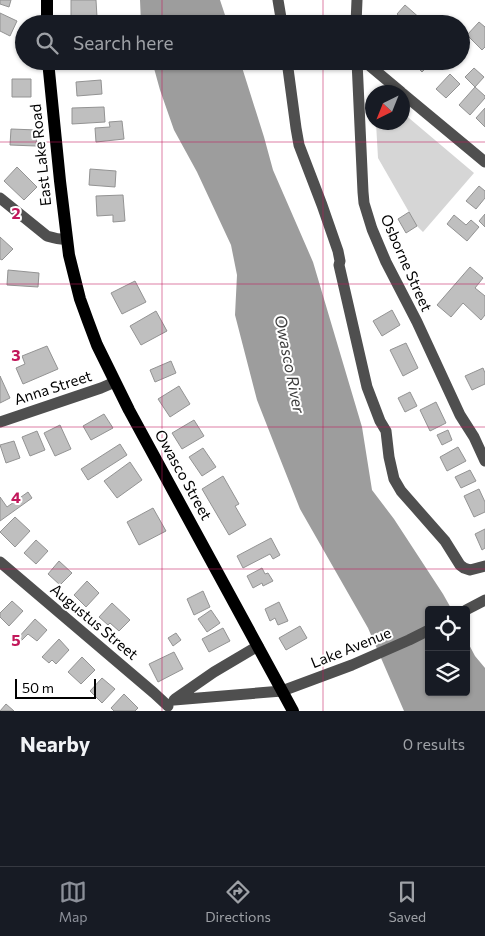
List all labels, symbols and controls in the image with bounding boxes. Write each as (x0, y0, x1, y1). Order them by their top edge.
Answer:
search box (15, 15, 470, 70)
icon: search (33, 29, 61, 57)
text: Search here (73, 31, 173, 54)
north arrow (365, 85, 410, 130)
street label: East Lake Road (26, 103, 54, 207)
text: 2 (11, 203, 21, 222)
street label: Osborne Street (377, 211, 436, 314)
water label: Owasco River (272, 313, 309, 415)
text: 3 (11, 345, 21, 364)
street label: Anna Street (12, 366, 94, 408)
street label: Owasco Street (152, 426, 216, 523)
text: 4 (11, 487, 21, 506)
street label: Augustus Street (47, 579, 142, 663)
map controls (425, 606, 470, 696)
button: locate (425, 606, 470, 651)
street label: Lake Avenue (308, 623, 393, 671)
text: 5 (11, 630, 21, 649)
button: layers (425, 651, 470, 696)
scale bar (15, 676, 96, 699)
text: 50 m (22, 679, 54, 696)
text: Nearby (20, 731, 90, 756)
text: 0 results (403, 734, 465, 753)
tab: Map (59, 878, 88, 925)
tab: Directions (205, 878, 271, 925)
tab: Saved (388, 878, 426, 925)

